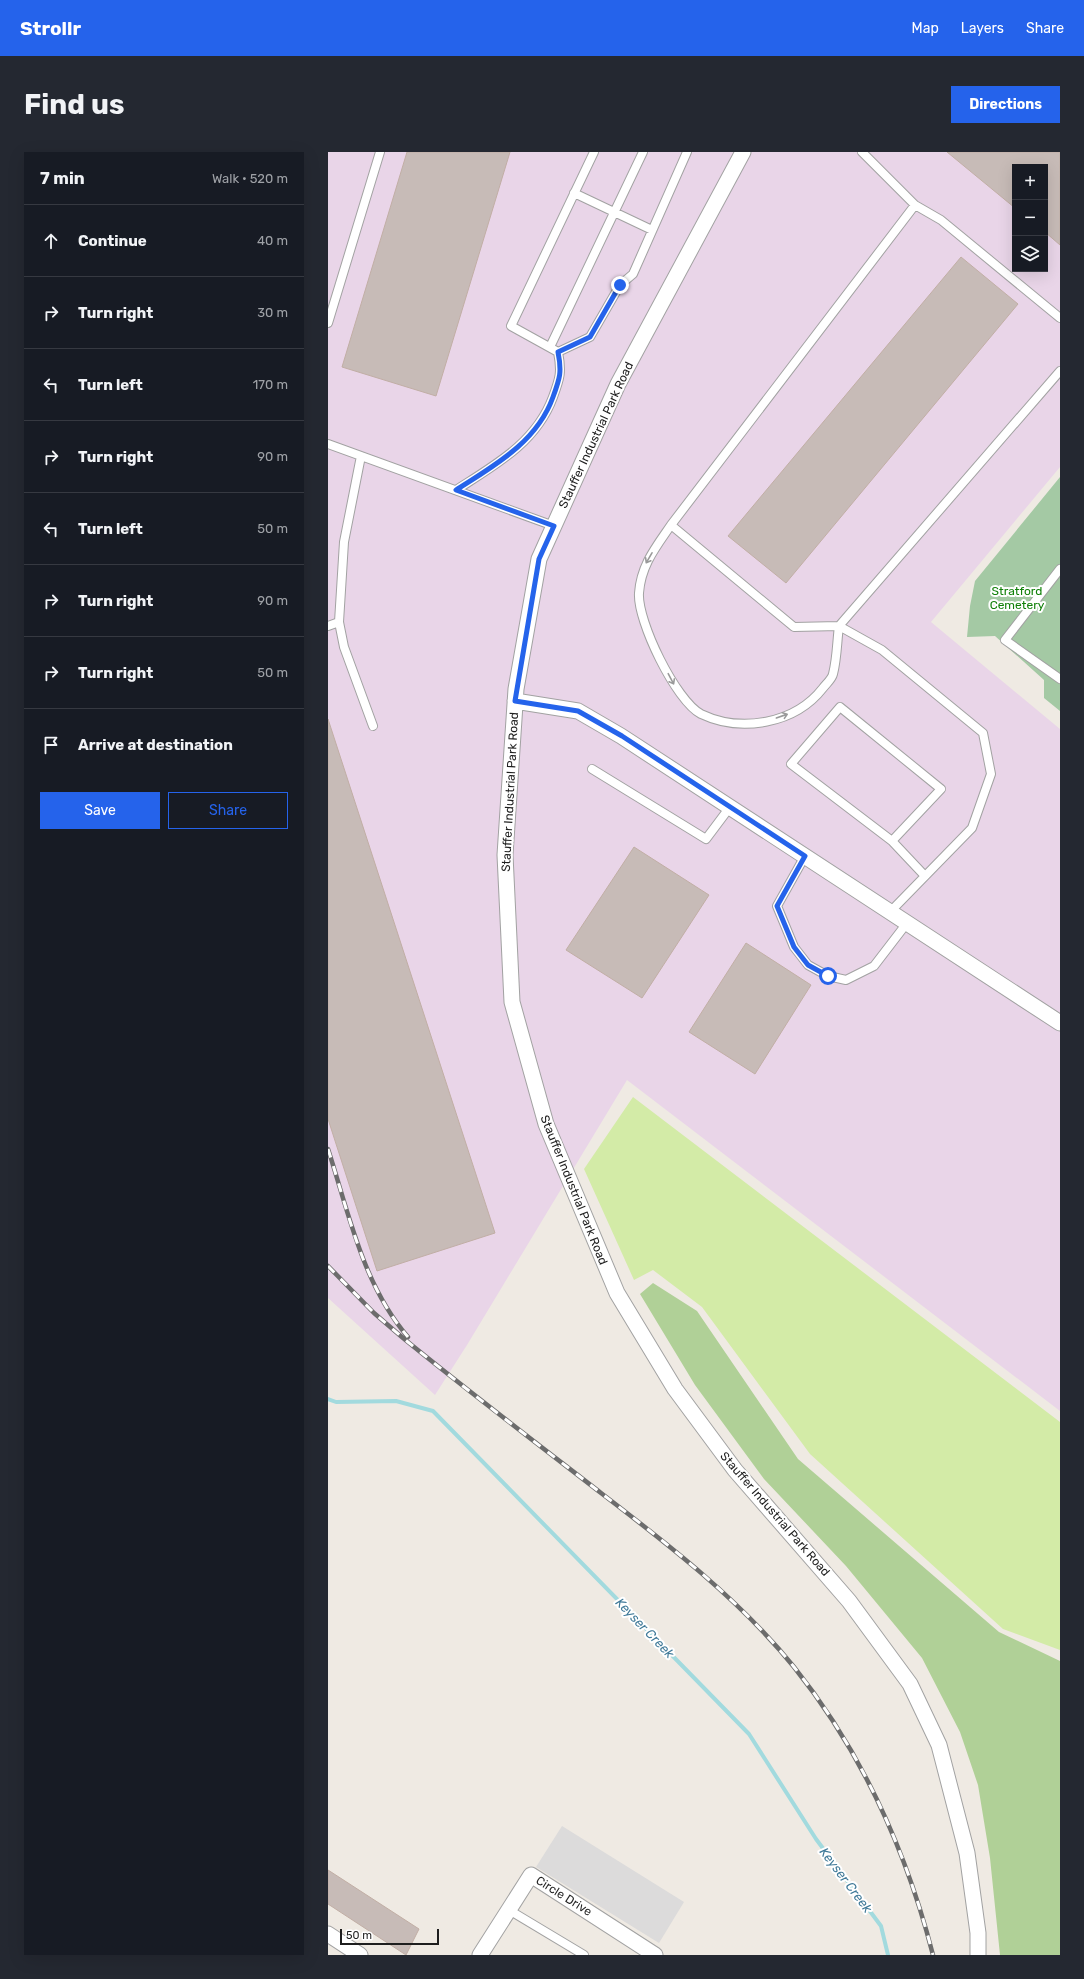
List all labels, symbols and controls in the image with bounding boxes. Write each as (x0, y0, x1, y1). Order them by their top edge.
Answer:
text: Strollr (20, 17, 81, 40)
text: Map (912, 20, 939, 37)
text: Layers (961, 20, 1004, 37)
text: Share (1026, 20, 1064, 37)
button: Directions (951, 86, 1060, 123)
text: Find us (24, 88, 124, 121)
map controls (1012, 164, 1048, 272)
button: + (1012, 164, 1048, 200)
text: 7 min (40, 168, 85, 188)
text: Walk · 520 m (212, 171, 288, 186)
button: − (1012, 200, 1048, 236)
icon: ahead (40, 230, 62, 252)
text: Continue (78, 232, 147, 250)
text: 40 m (257, 233, 288, 248)
button: layers (1012, 236, 1048, 272)
route end (611, 276, 629, 294)
icon: right (40, 302, 62, 324)
text: Turn right (78, 304, 153, 322)
text: 30 m (257, 305, 288, 320)
street label: Stauffer Industrial Park Road (556, 360, 636, 510)
icon: left (40, 374, 62, 396)
text: Turn left (78, 376, 143, 394)
text: 170 m (253, 377, 288, 392)
icon: right (40, 446, 62, 468)
text: Turn right (78, 448, 153, 466)
text: 90 m (257, 449, 288, 464)
icon: left (40, 518, 62, 540)
text: Turn left (78, 520, 143, 538)
text: 50 m (257, 521, 288, 536)
one-way arrow (645, 552, 653, 564)
park label: Stratford Cemetery (990, 584, 1045, 612)
icon: right (40, 590, 62, 612)
text: Turn right (78, 592, 153, 610)
text: 90 m (257, 593, 288, 608)
icon: right (40, 662, 62, 684)
text: Turn right (78, 664, 153, 682)
text: 50 m (257, 665, 288, 680)
one-way arrow (668, 673, 676, 685)
street label: Stauffer Industrial Park Road (499, 712, 521, 872)
one-way arrow (776, 712, 788, 720)
icon: arrive (40, 734, 62, 756)
text: Arrive at destination (78, 736, 233, 754)
button: Save (40, 792, 160, 829)
button: Share (168, 792, 288, 829)
route start (819, 967, 837, 985)
street label: Stauffer Industrial Park Road (538, 1113, 610, 1267)
street label: Stauffer Industrial Park Road (717, 1449, 833, 1579)
water label: Keyser Creek (613, 1595, 678, 1661)
water label: Keyser Creek (817, 1844, 876, 1916)
street label: Circle Drive (533, 1873, 595, 1919)
scale bar (340, 1927, 439, 1946)
text: 50 m (346, 1929, 372, 1942)

